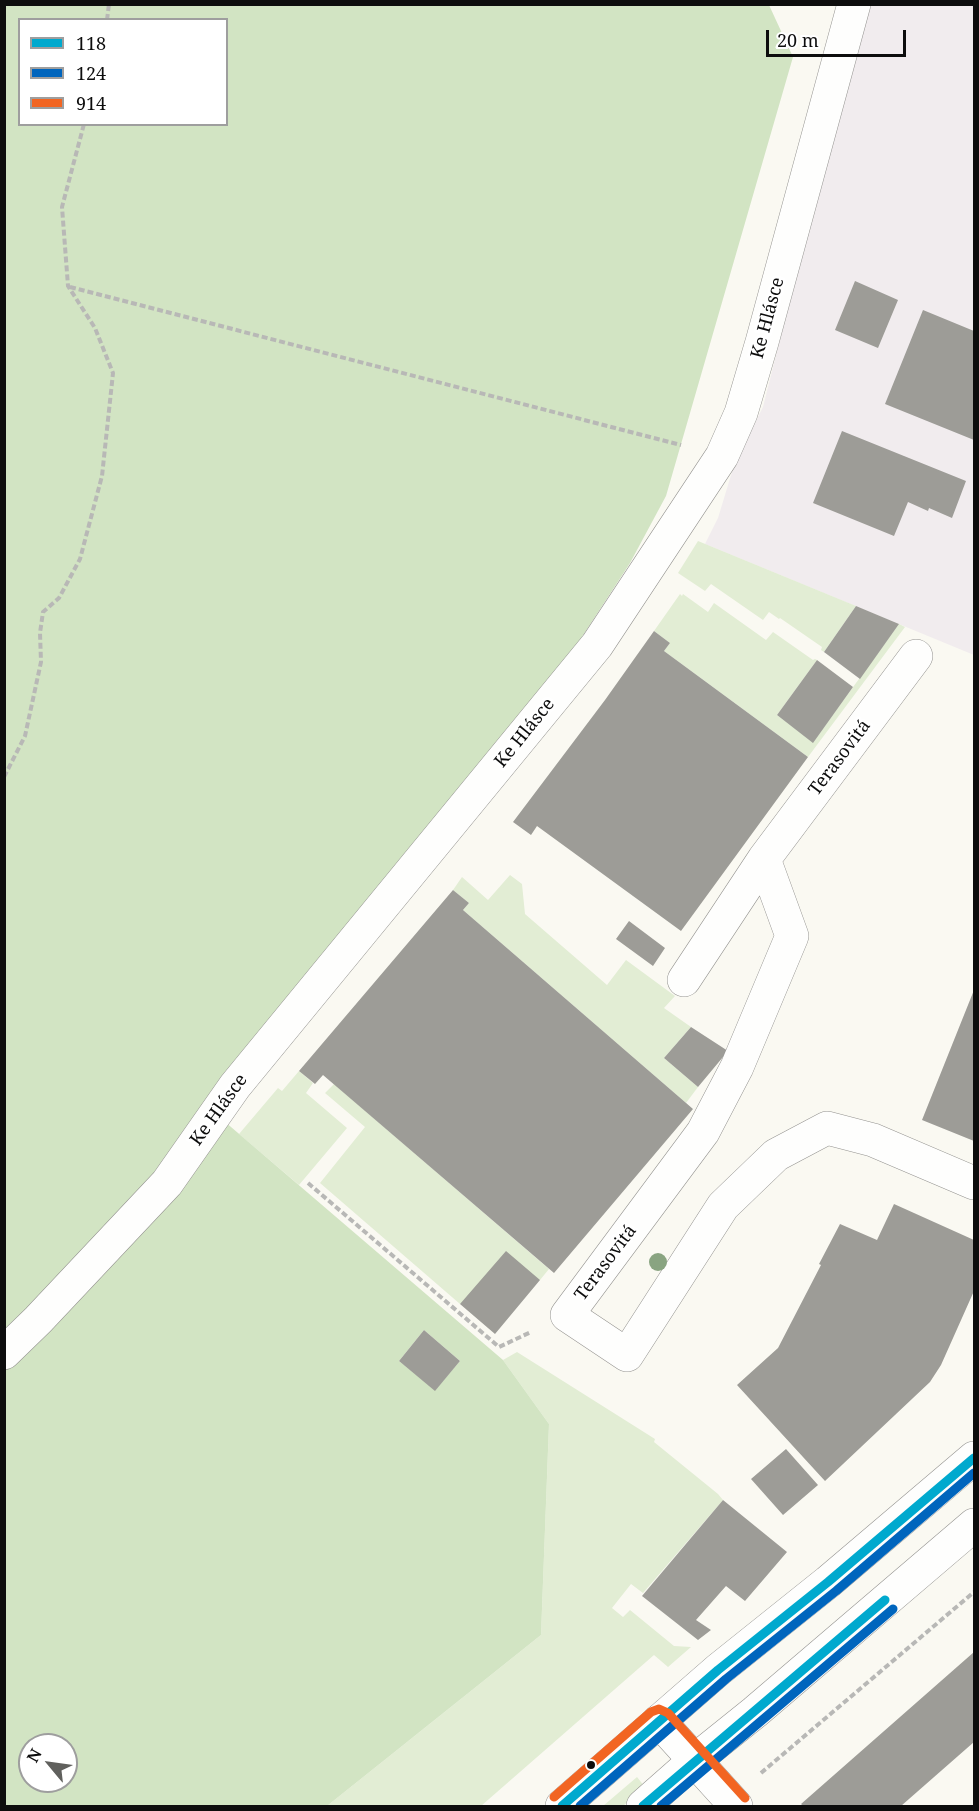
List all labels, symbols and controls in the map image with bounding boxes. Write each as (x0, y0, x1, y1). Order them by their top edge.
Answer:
legend (18, 18, 228, 126)
scale bar (769, 18, 908, 56)
text: 20 m (777, 28, 819, 52)
text: 118 (76, 31, 106, 55)
text: 124 (76, 61, 106, 85)
text: 914 (76, 91, 106, 115)
street label: Ke Hlásce (747, 275, 789, 361)
street label: Ke Hlásce (490, 694, 560, 772)
street label: Terasovitá (805, 716, 875, 800)
street label: Ke Hlásce (186, 1070, 252, 1150)
street label: Terasovitá (571, 1221, 641, 1305)
north arrow (18, 1733, 78, 1793)
text: N (21, 1744, 47, 1766)
unlabelled marker (585, 1759, 597, 1771)

